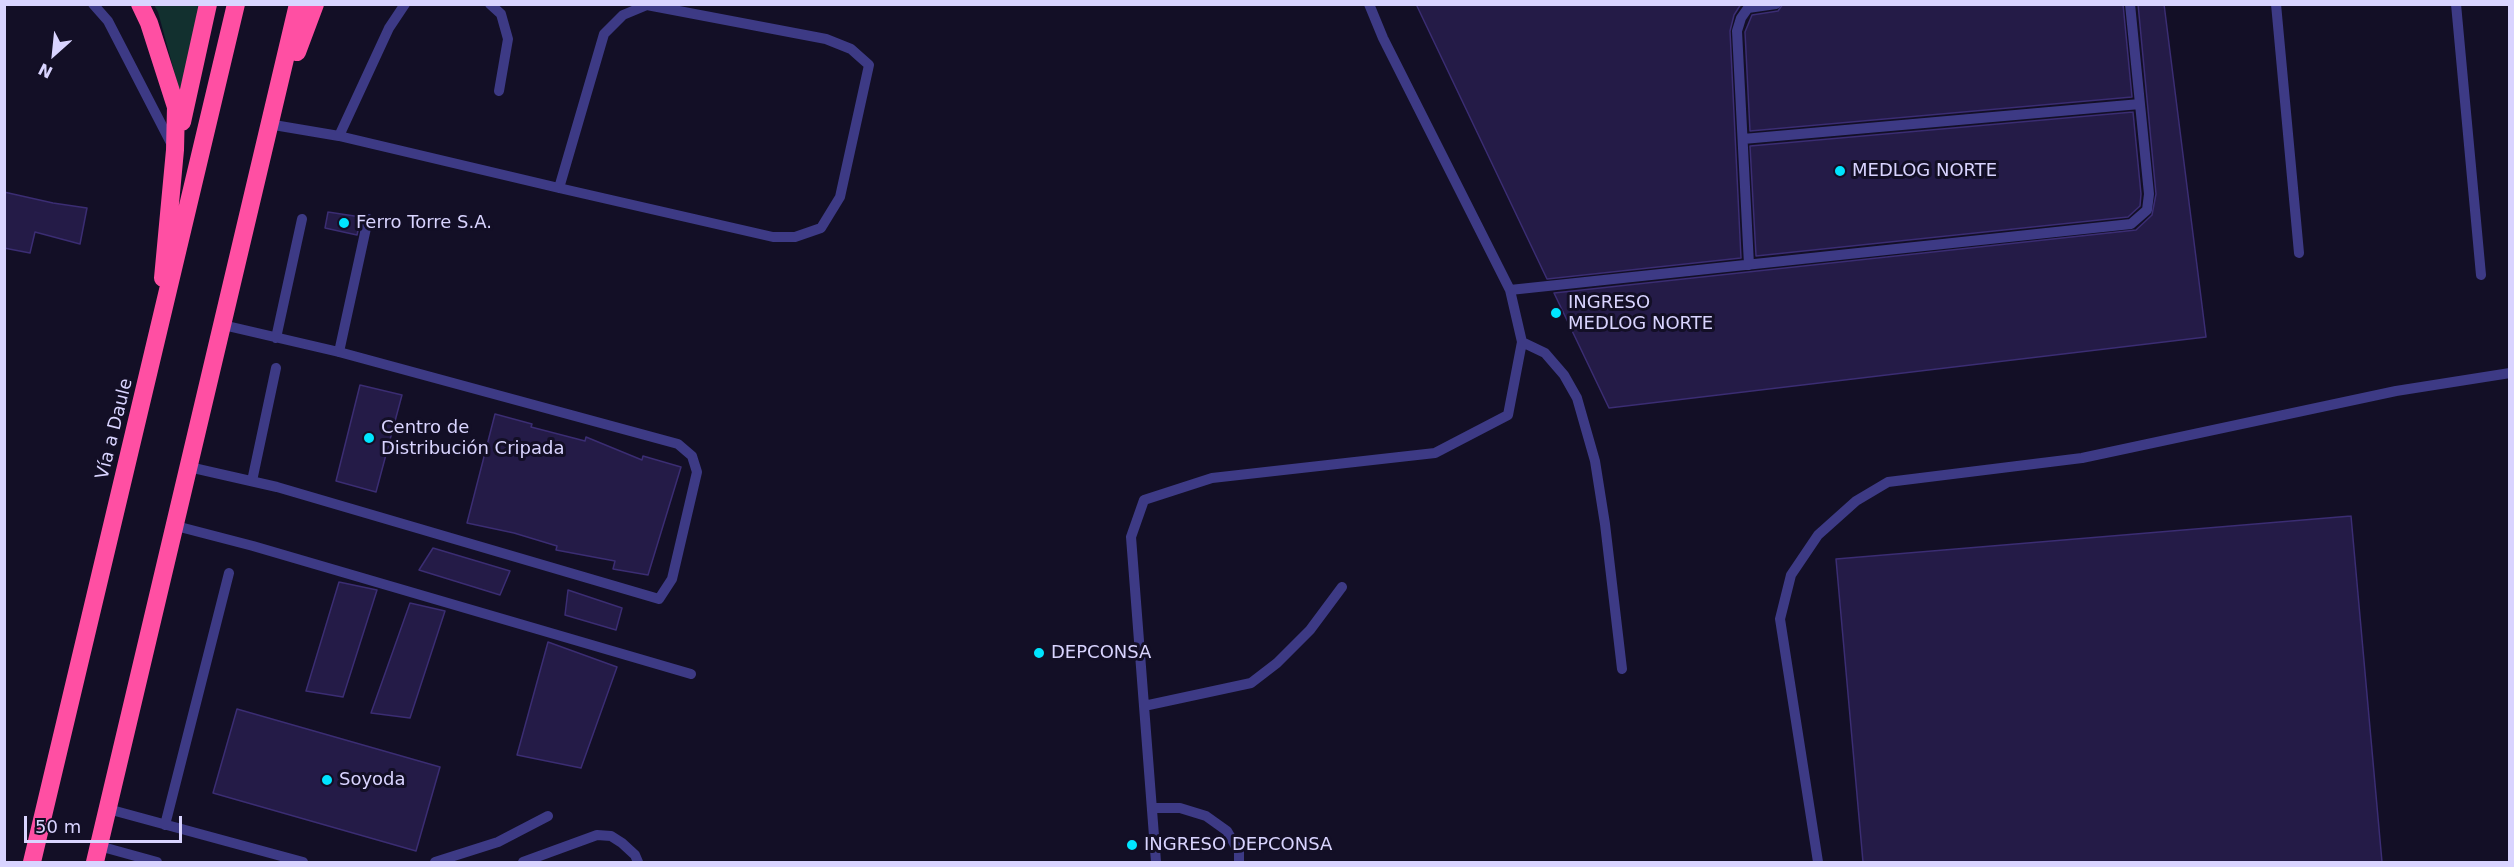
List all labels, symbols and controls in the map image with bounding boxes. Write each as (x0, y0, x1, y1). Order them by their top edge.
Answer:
north arrow (24, 24, 84, 84)
text: N (35, 59, 56, 82)
place label: MEDLOG NORTE (1852, 160, 1997, 182)
marker: MEDLOG NORTE (1833, 164, 1847, 178)
place label: Ferro Torre S.A. (356, 212, 492, 234)
marker: Ferro Torre S.A. (337, 216, 351, 230)
place label: INGRESO MEDLOG NORTE (1568, 292, 1713, 334)
marker: INGRESO MEDLOG NORTE (1549, 306, 1563, 320)
street label: Vía a Daule (92, 376, 138, 482)
place label: Centro de Distribución Cripada (381, 417, 564, 460)
marker: Centro de Distribución Cripada (362, 431, 376, 445)
place label: DEPCONSA (1051, 642, 1151, 664)
marker: DEPCONSA (1032, 646, 1046, 660)
place label: Soyoda (339, 769, 406, 791)
marker: Soyoda (320, 773, 334, 787)
scale bar (27, 804, 184, 842)
text: 50 m (35, 816, 81, 837)
place label: INGRESO DEPCONSA (1144, 834, 1332, 856)
marker: INGRESO DEPCONSA (1125, 838, 1139, 852)

